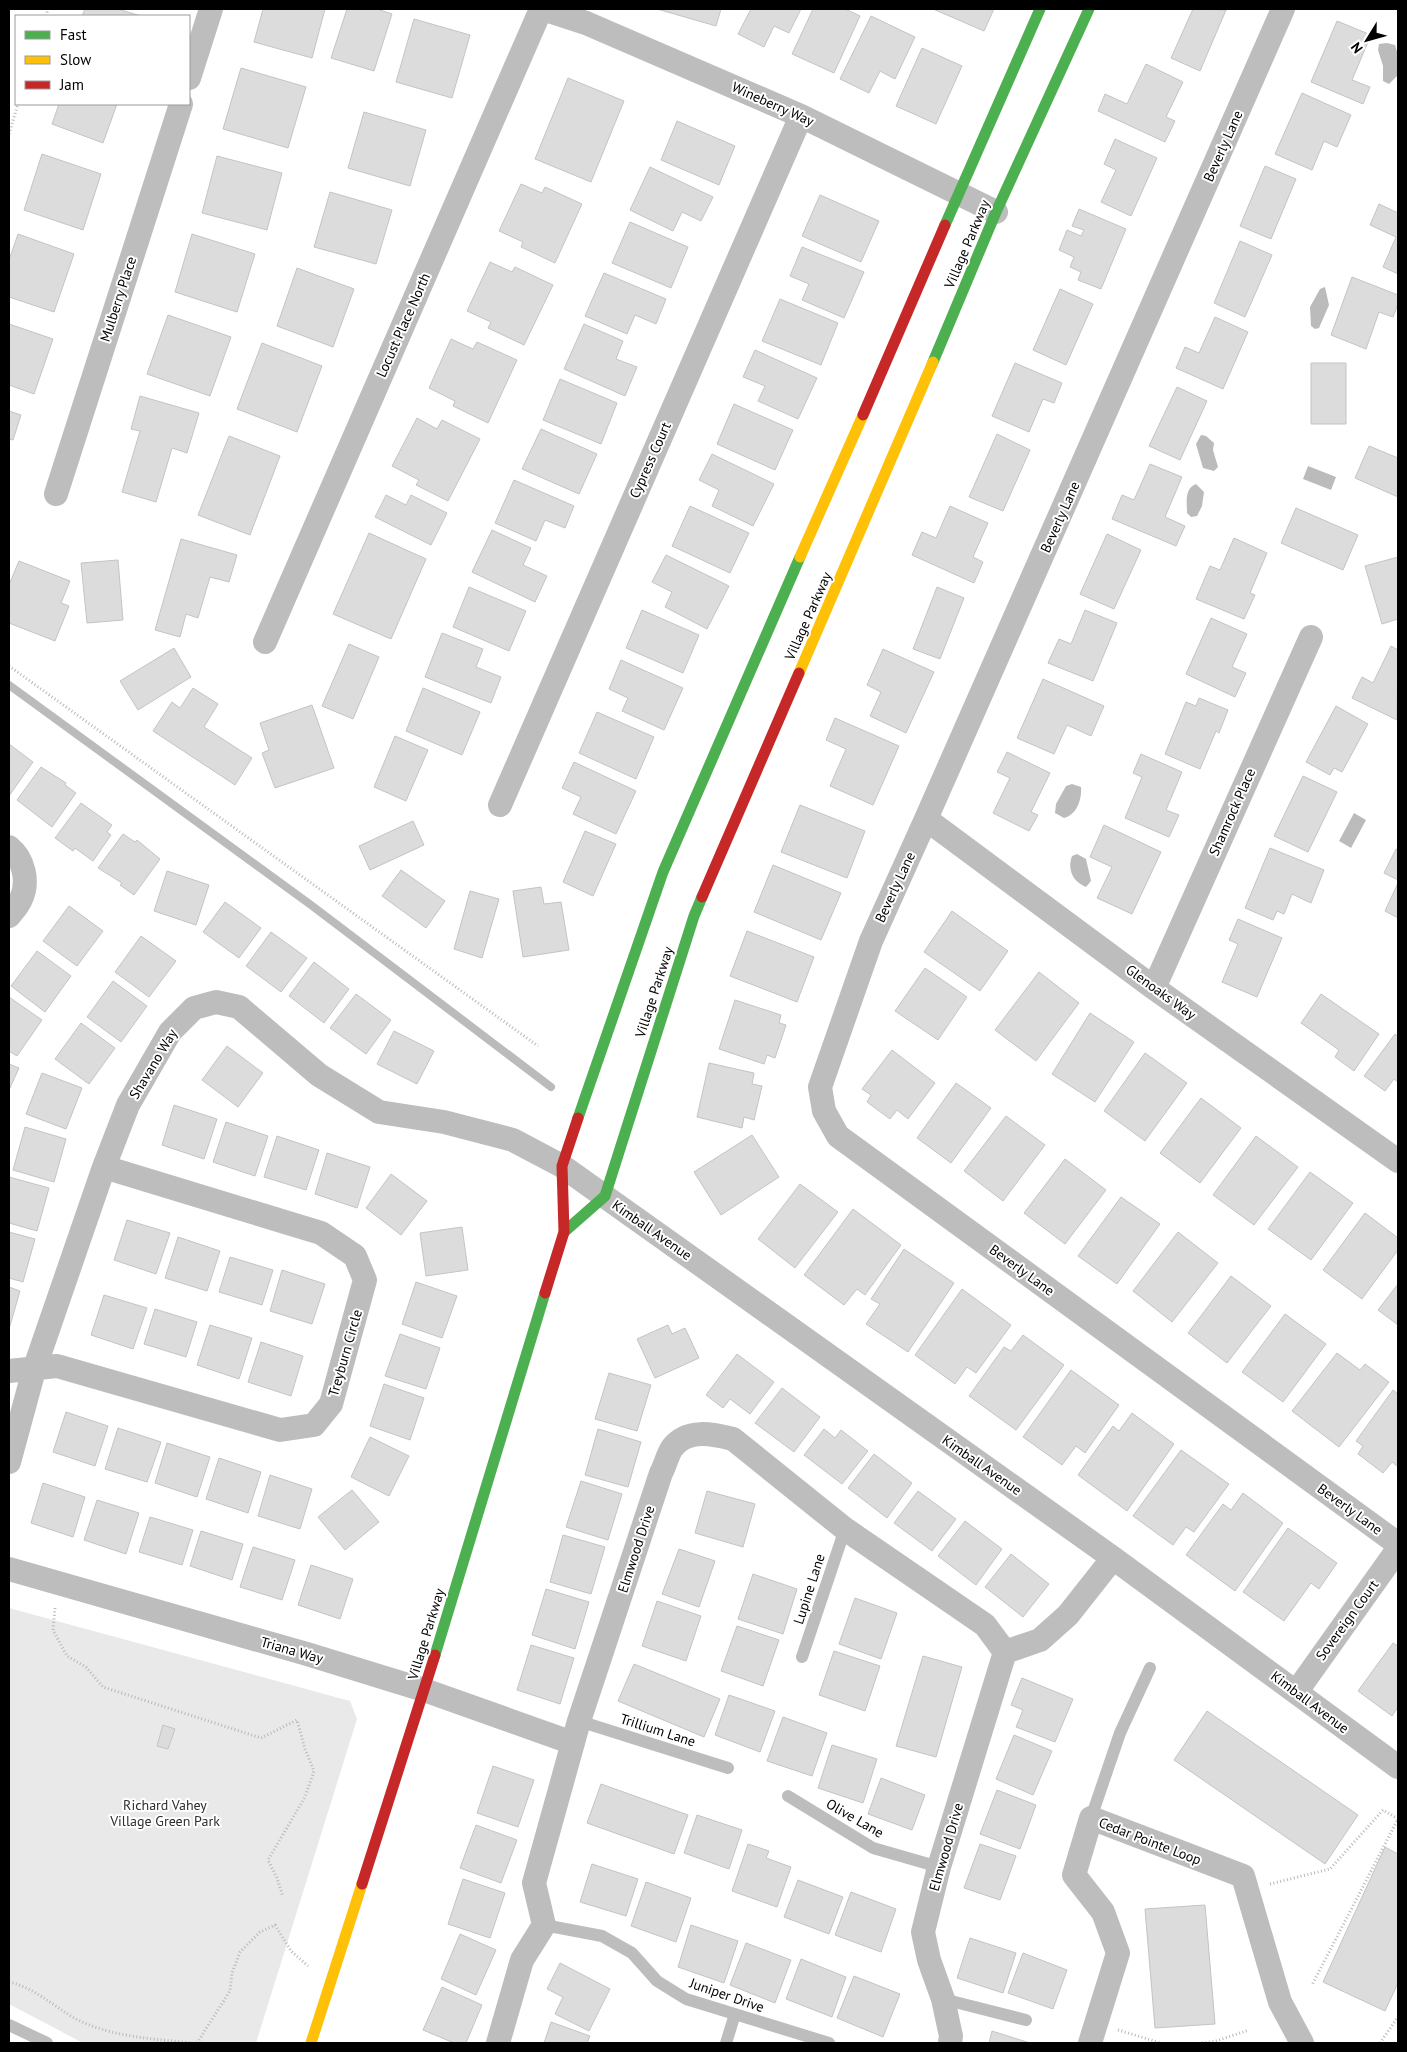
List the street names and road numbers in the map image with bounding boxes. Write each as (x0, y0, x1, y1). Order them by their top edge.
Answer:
street label: Wineberry Way (729, 78, 817, 130)
street label: Beverly Lane (1199, 108, 1247, 184)
street label: Village Parkway (940, 196, 994, 292)
street label: Mulberry Place (96, 254, 140, 344)
street label: Locust Place North (372, 270, 434, 380)
street label: Cypress Court (625, 419, 675, 501)
street label: Beverly Lane (1036, 479, 1084, 555)
street label: Village Parkway (780, 569, 836, 664)
street label: Shamrock Place (1205, 765, 1259, 859)
street label: Beverly Lane (871, 849, 919, 925)
street label: Village Parkway (630, 944, 677, 1041)
street label: Glenoaks Way (1122, 960, 1200, 1024)
street label: Shavano Way (125, 1025, 181, 1102)
street label: Kimball Avenue (609, 1196, 695, 1264)
street label: Beverly Lane (986, 1240, 1058, 1300)
street label: Treyburn Circle (324, 1307, 366, 1399)
street label: Kimball Avenue (939, 1431, 1025, 1499)
street label: Beverly Lane (1314, 1479, 1386, 1539)
street label: Elmwood Drive (613, 1503, 659, 1595)
street label: Lupine Lane (789, 1551, 829, 1627)
street label: Sovereign Court (1312, 1576, 1382, 1664)
street label: Village Parkway (403, 1586, 449, 1683)
street label: Triana Way (259, 1632, 326, 1668)
street label: Kimball Avenue (1267, 1667, 1353, 1737)
street label: Trillium Lane (618, 1709, 698, 1751)
street label: Olive Lane (823, 1794, 887, 1842)
street label: Elmwood Drive (925, 1801, 967, 1893)
street label: Cedar Pointe Loop (1096, 1813, 1204, 1869)
street label: Juniper Drive (686, 1974, 767, 2016)

